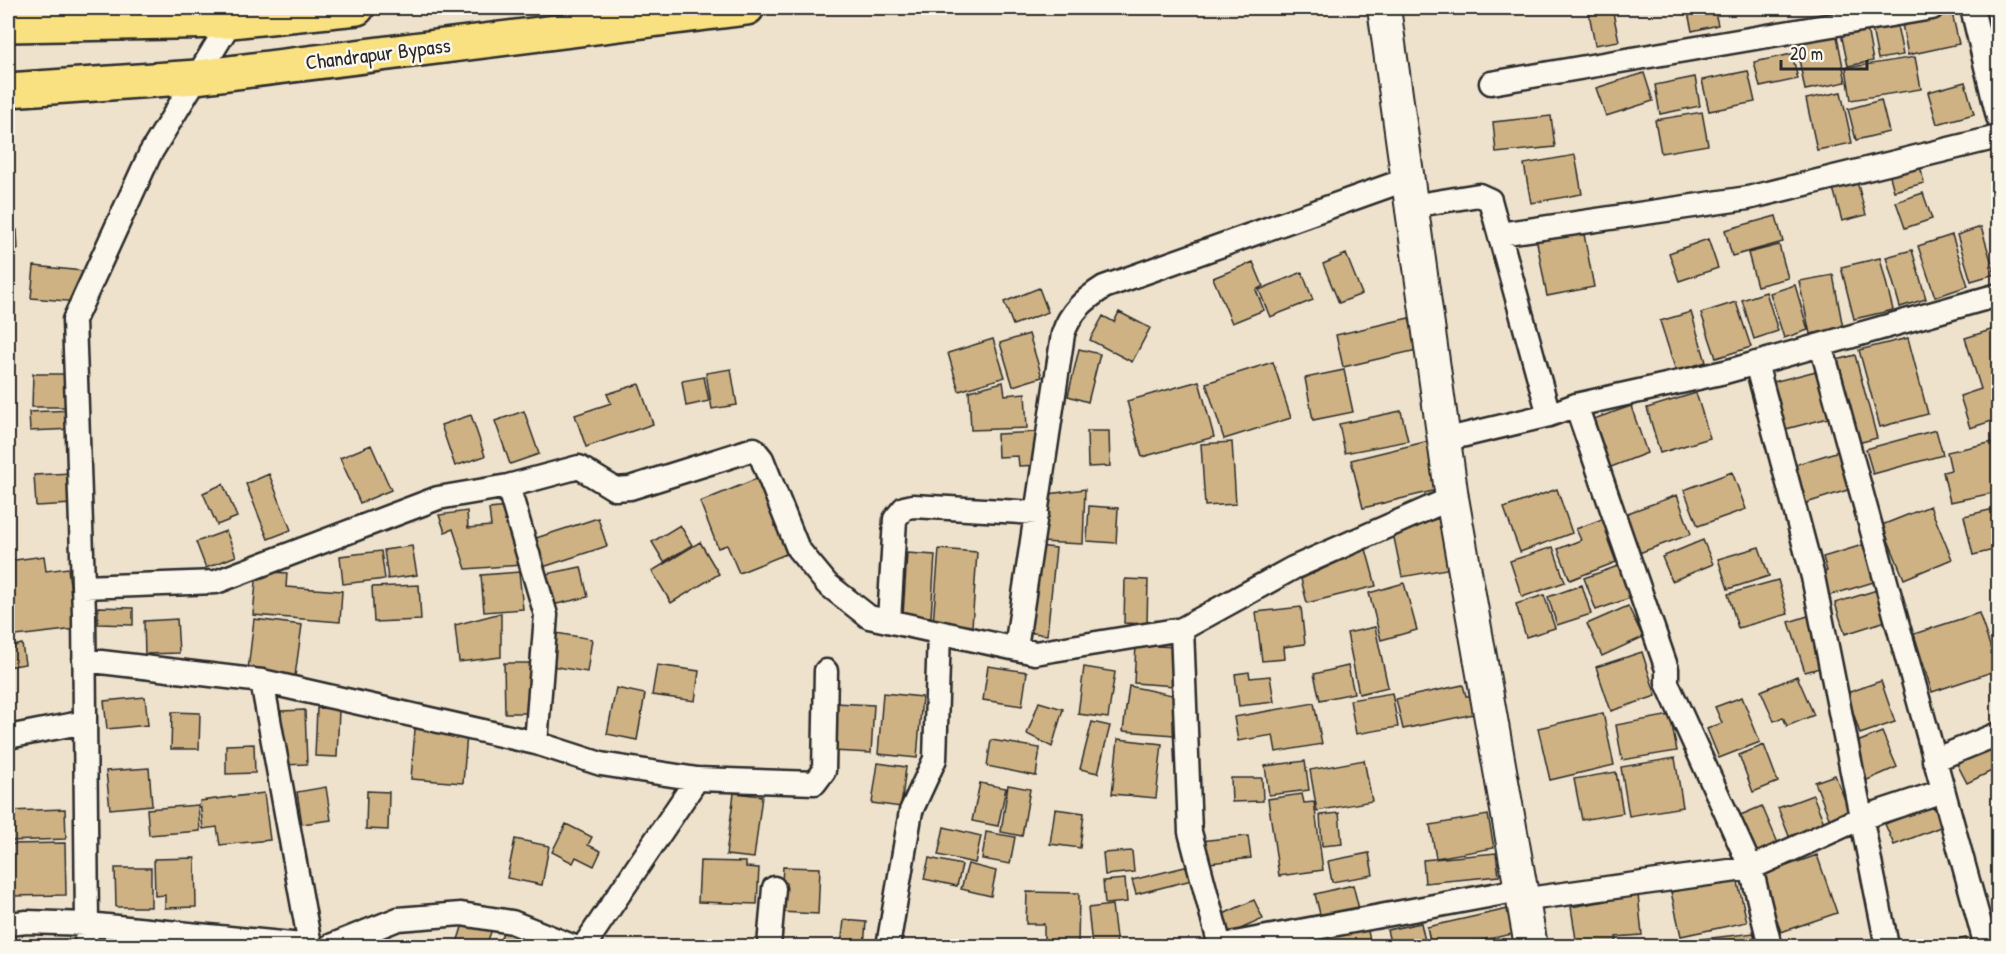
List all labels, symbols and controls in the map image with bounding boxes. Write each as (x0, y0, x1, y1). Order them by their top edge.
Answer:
street label: Chandrapur Bypass (304, 30, 452, 77)
scale bar (1781, 33, 1866, 71)
text: 20 m (1790, 41, 1823, 66)

